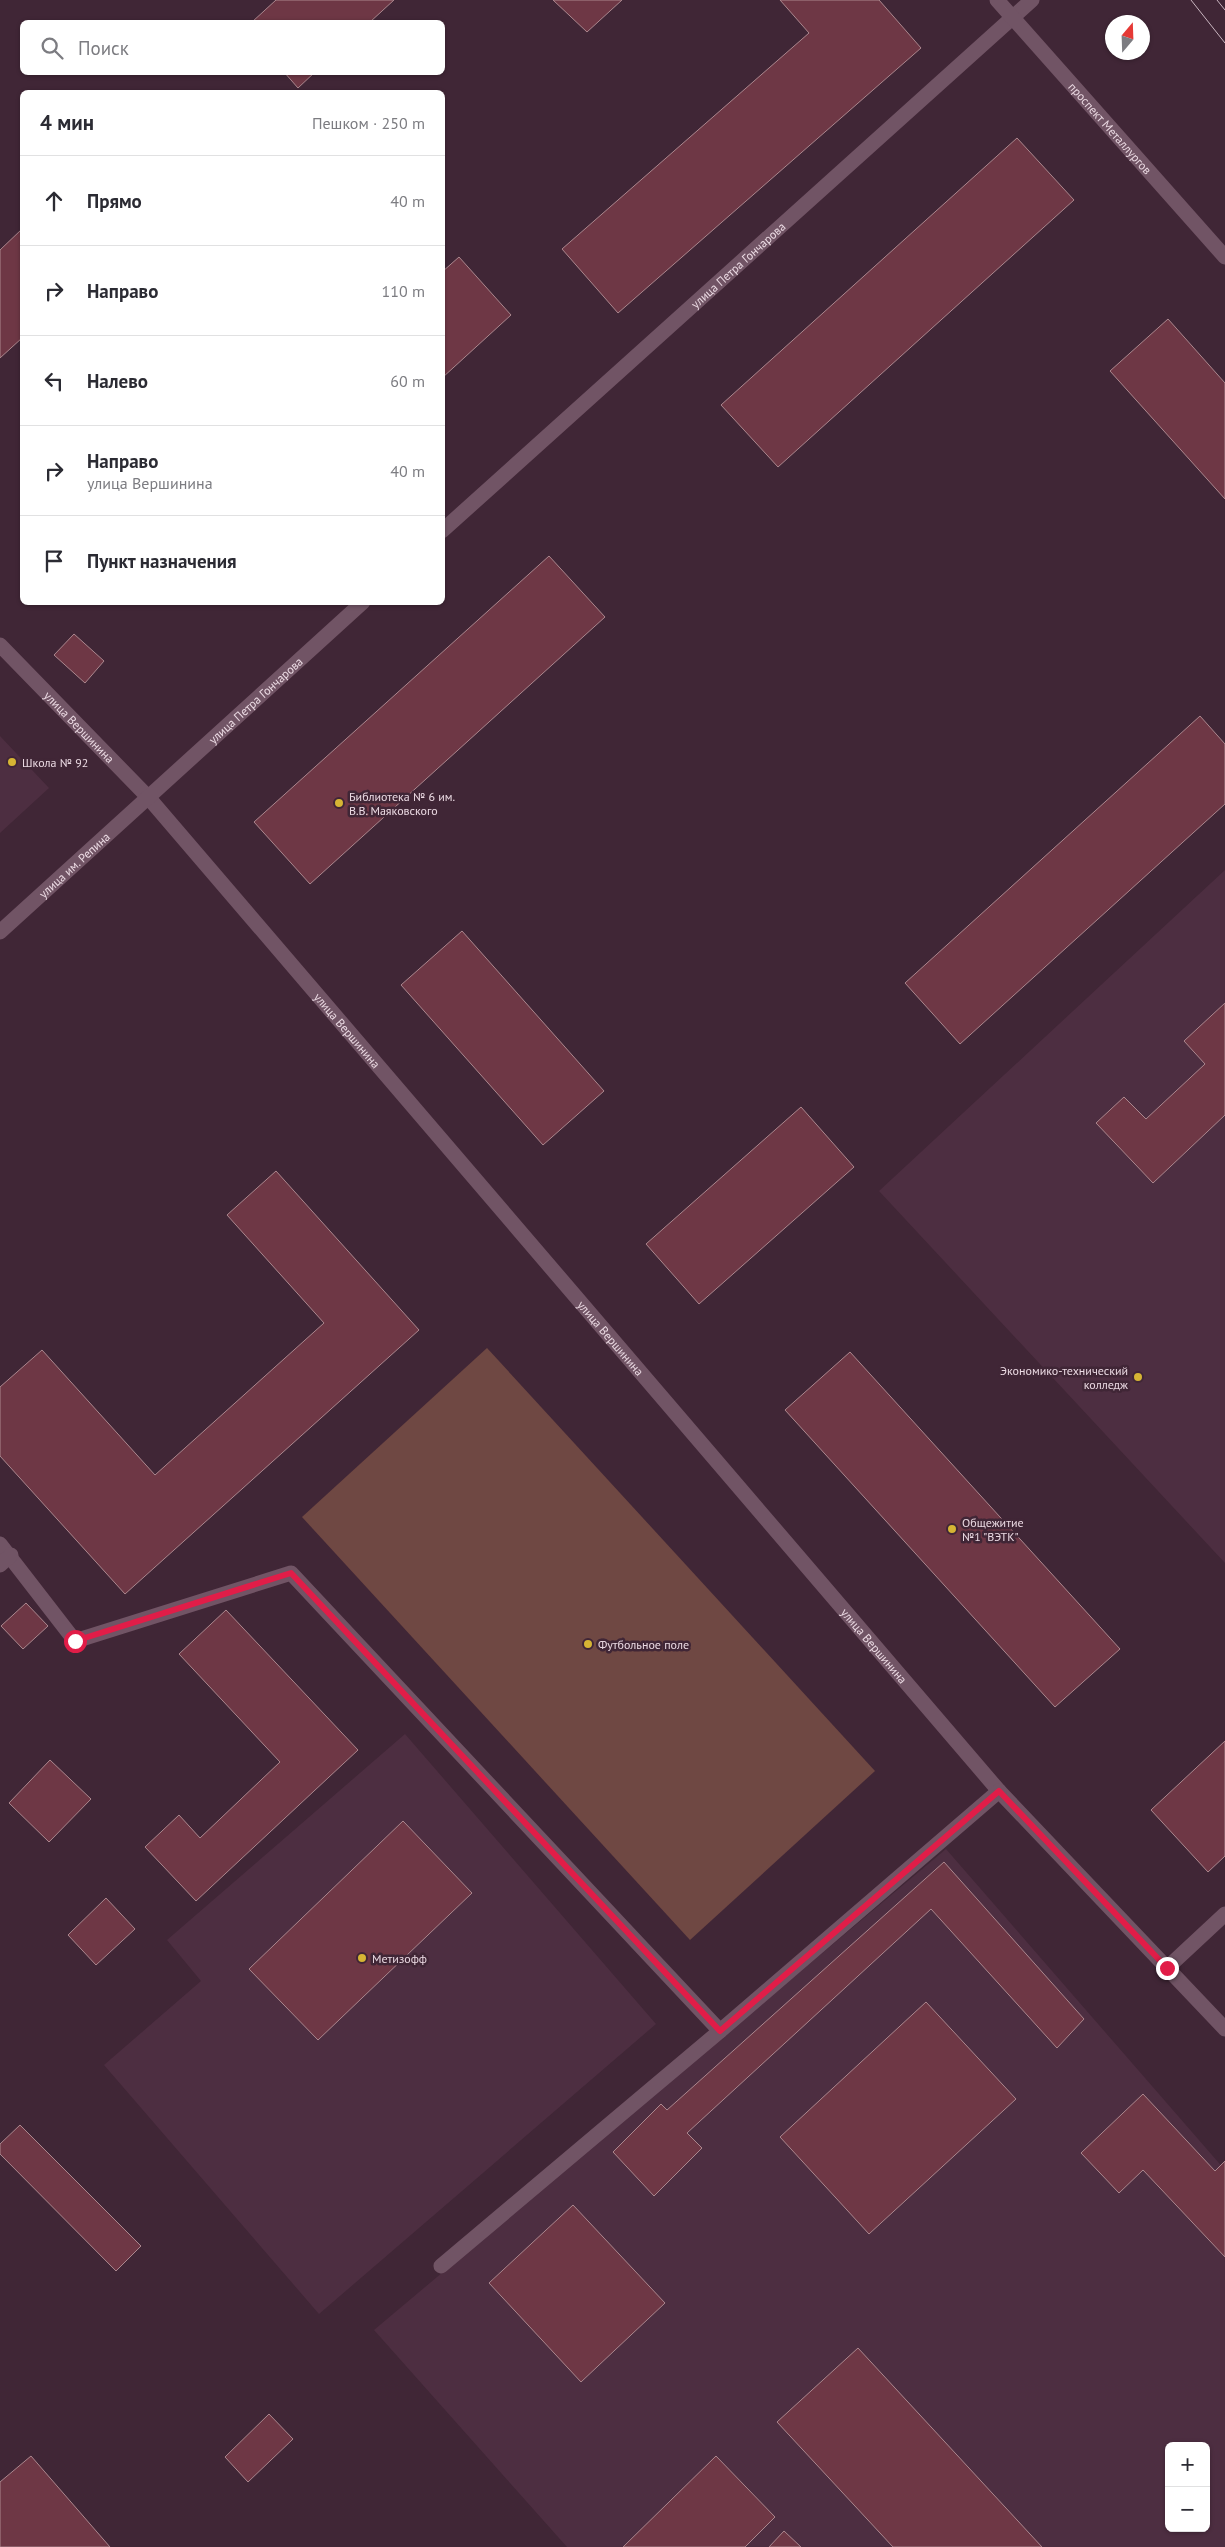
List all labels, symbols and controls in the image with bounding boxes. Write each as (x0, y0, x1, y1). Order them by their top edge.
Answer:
north arrow (1105, 15, 1150, 60)
search box (20, 20, 445, 75)
icon: search (38, 34, 66, 62)
text: Поиск (78, 36, 129, 60)
street label: проспект Металлургов (1066, 79, 1155, 177)
text: 4 мин (40, 109, 94, 136)
text: Пешком · 250 m (312, 113, 425, 133)
icon: ahead (40, 187, 68, 215)
text: Прямо (87, 189, 142, 213)
text: 40 m (390, 191, 425, 211)
street label: улица Петра Гончарова (688, 218, 788, 311)
icon: right (40, 277, 68, 305)
text: Направо (87, 279, 158, 303)
text: 110 m (382, 281, 425, 301)
icon: left (40, 367, 68, 395)
text: Налево (87, 369, 148, 393)
text: 60 m (390, 371, 425, 391)
text: Направо (87, 449, 158, 473)
icon: right (40, 457, 68, 485)
text: 40 m (390, 461, 425, 481)
text: улица Вершинина (87, 473, 213, 493)
icon: arrive (40, 547, 68, 575)
text: Пункт назначения (87, 549, 237, 573)
street label: улица Петра Гончарова (205, 653, 305, 746)
street label: улица Вершинина (41, 688, 118, 766)
place label: Школа № 92 (22, 755, 88, 770)
marker: Школа № 92 (6, 756, 18, 768)
place label: Библиотека № 6 им. В.В. Маяковского (349, 789, 455, 818)
marker: Библиотека № 6 им. В.В. Маяковского (333, 797, 345, 809)
street label: улица им. Репина (35, 829, 113, 901)
street label: улица Вершинина (311, 989, 384, 1071)
street label: улица Вершинина (575, 1297, 647, 1378)
place label: Экономико-технический колледж (1000, 1363, 1128, 1392)
marker: Экономико-технический колледж (1132, 1371, 1144, 1383)
place label: Общежитие №1 "ВЭТК" (962, 1515, 1024, 1544)
marker: Общежитие №1 "ВЭТК" (946, 1523, 958, 1535)
street label: улица Вершинина (838, 1605, 911, 1686)
route start (64, 1630, 87, 1653)
place label: Футбольное поле (598, 1637, 689, 1652)
marker: Футбольное поле (582, 1638, 594, 1650)
place label: Метизофф (372, 1951, 427, 1966)
marker: Метизофф (356, 1952, 368, 1964)
route end (1156, 1957, 1179, 1980)
map controls (1165, 2442, 1210, 2532)
button: + (1165, 2442, 1210, 2487)
button: − (1165, 2487, 1210, 2532)

